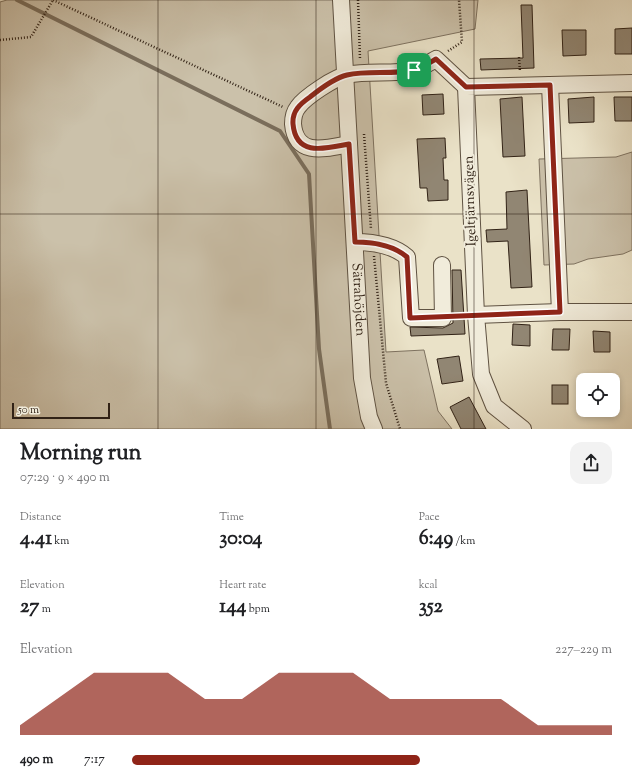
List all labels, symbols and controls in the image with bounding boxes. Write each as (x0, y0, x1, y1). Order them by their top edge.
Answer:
pin (397, 53, 431, 87)
icon: arrive (403, 59, 425, 81)
street label: Igeltjärnsvägen (459, 155, 483, 247)
street label: Sätrahöjden (346, 262, 370, 337)
map controls (576, 373, 620, 417)
button: locate (576, 373, 620, 417)
scale bar (12, 401, 110, 420)
text: 50 m (18, 402, 39, 418)
text: Morning run (20, 438, 142, 470)
button: share (570, 442, 612, 484)
text: 07:29 · 9 × 490 m (20, 469, 110, 487)
text: Distance (20, 509, 61, 525)
text: Time (219, 509, 244, 525)
text: Pace (419, 509, 440, 525)
text: 4.41 (20, 525, 52, 554)
text: 30:04 (219, 525, 262, 554)
text: 6:49 (419, 525, 453, 554)
text: km (52, 533, 69, 549)
text: /km (453, 533, 475, 549)
text: Elevation (20, 577, 65, 593)
text: Heart rate (219, 577, 266, 593)
text: kcal (419, 577, 438, 593)
text: 27 (20, 593, 39, 622)
text: 144 (219, 593, 246, 622)
text: 352 (419, 593, 443, 622)
text: m (39, 601, 51, 617)
text: bpm (246, 601, 270, 617)
text: Elevation (20, 641, 73, 659)
text: 227–229 m (555, 641, 612, 659)
text: 490 m (20, 751, 53, 769)
text: 7:17 (84, 751, 105, 769)

